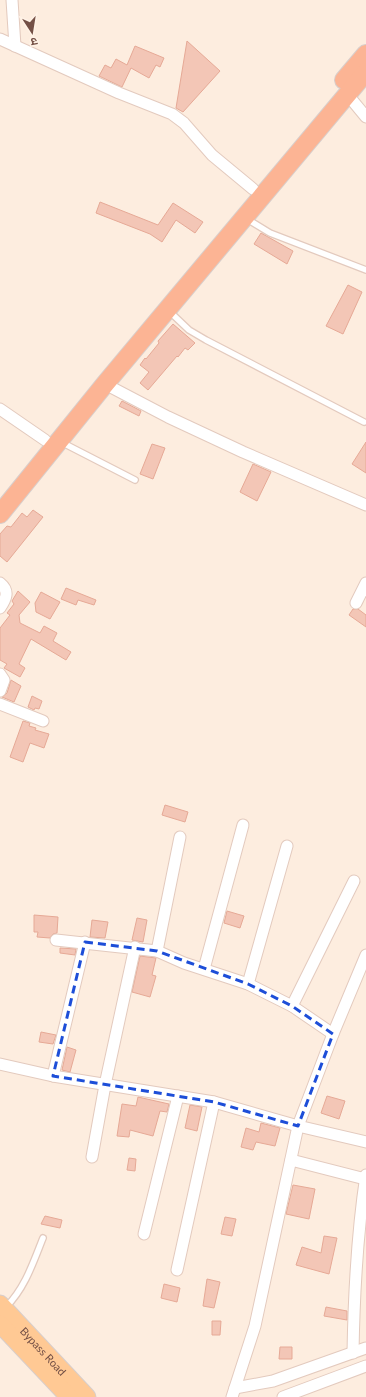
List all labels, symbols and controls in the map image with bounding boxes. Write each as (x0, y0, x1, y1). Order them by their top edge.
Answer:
north arrow (12, 12, 52, 52)
text: उ (29, 35, 39, 49)
street label: Bypass Road (18, 1324, 69, 1377)

